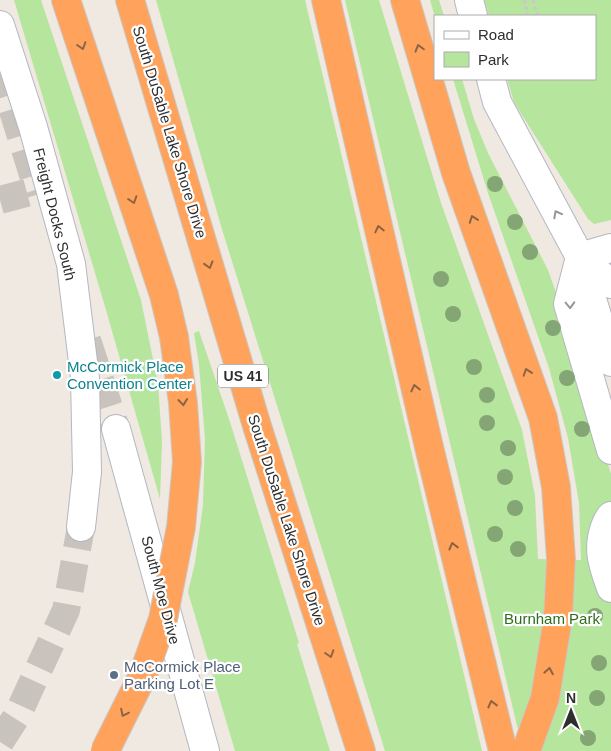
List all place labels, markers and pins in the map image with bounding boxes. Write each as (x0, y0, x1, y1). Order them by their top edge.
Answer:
place label: McCormick Place Convention Center (67, 358, 192, 392)
marker: McCormick Place Convention Center (51, 369, 63, 381)
place label: McCormick Place Parking Lot E (124, 658, 241, 692)
marker: McCormick Place Parking Lot E (108, 669, 120, 681)

